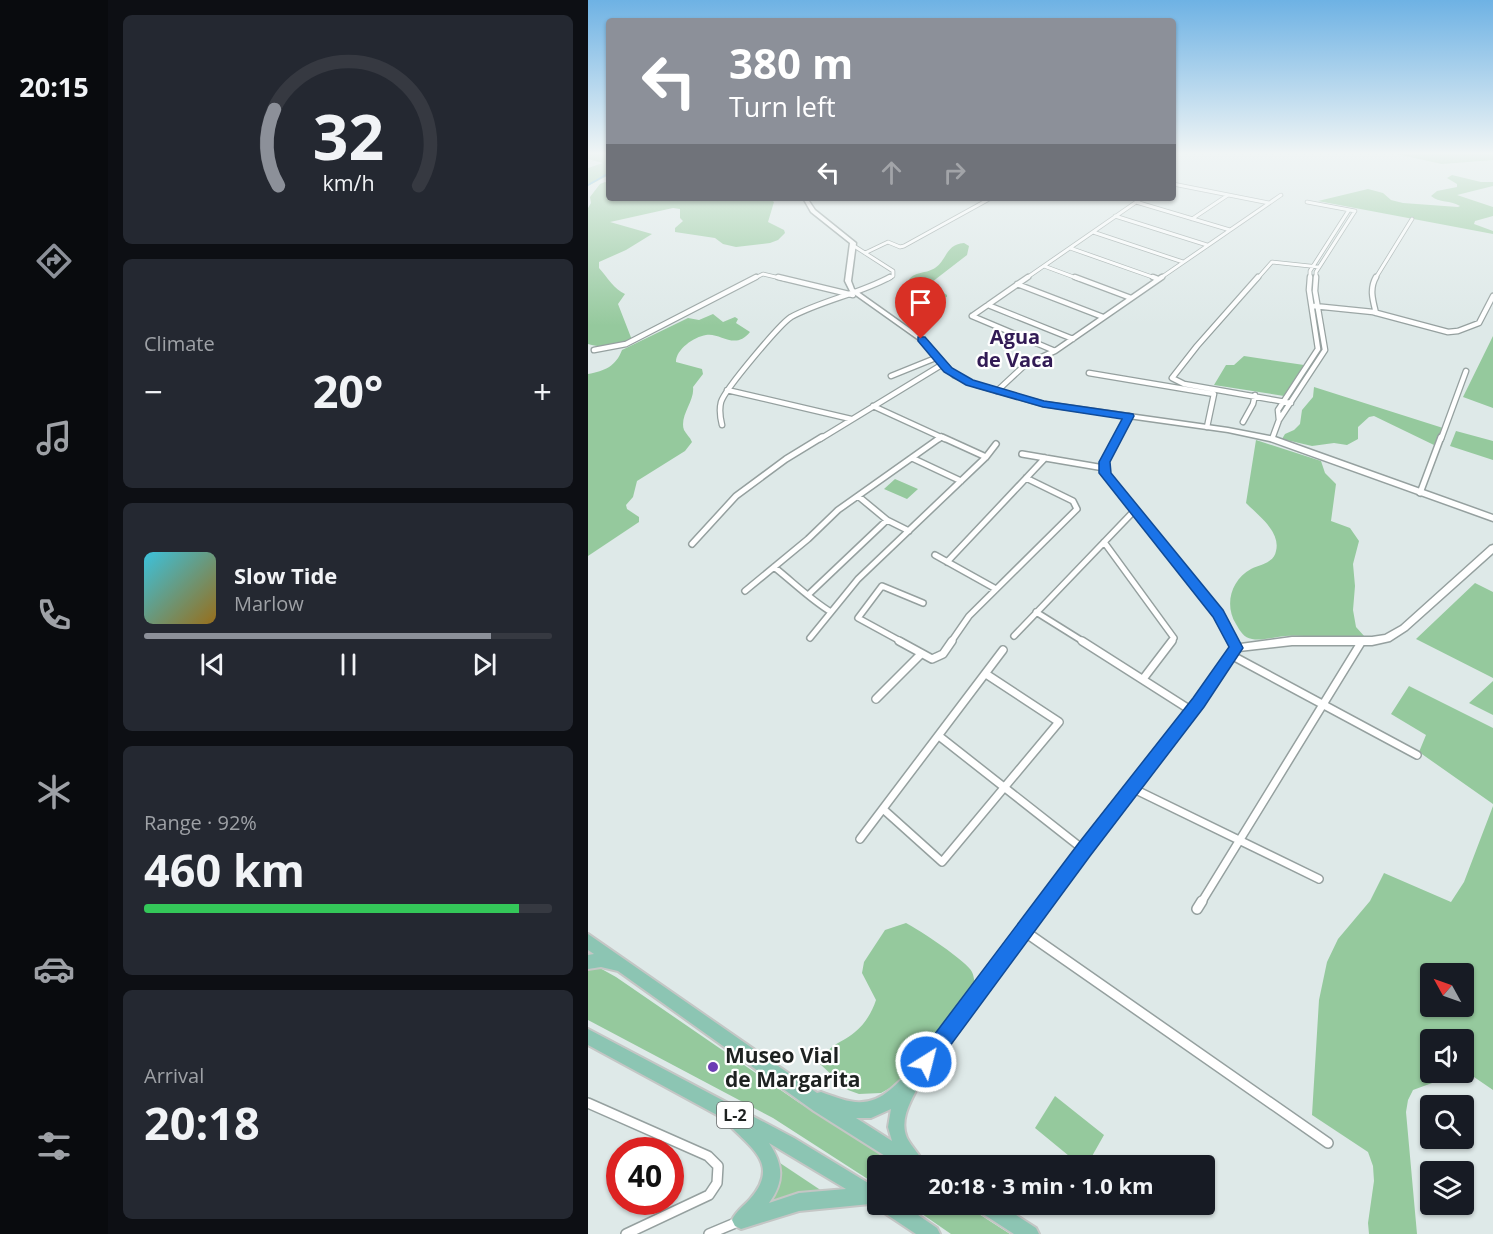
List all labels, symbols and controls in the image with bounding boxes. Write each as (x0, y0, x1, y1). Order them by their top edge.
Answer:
text: 380 m (729, 34, 853, 91)
icon: left (630, 42, 708, 120)
text: 20:15 (19, 68, 89, 105)
text: Turn left (729, 88, 836, 125)
text: 32 (312, 94, 384, 179)
icon: left (812, 156, 845, 189)
icon: ahead (875, 156, 908, 189)
icon: right (938, 156, 971, 189)
text: km/h (322, 169, 374, 198)
icon: directions (33, 240, 75, 282)
pin (895, 277, 946, 339)
icon: arrive (904, 286, 937, 319)
district label: Agua de Vaca (976, 323, 1054, 373)
text: Climate (144, 330, 215, 357)
text: 20° (313, 360, 383, 421)
text: − (144, 369, 163, 414)
text: + (533, 369, 552, 414)
icon: music (33, 417, 75, 459)
text: Slow Tide (234, 560, 337, 590)
text: Marlow (234, 590, 304, 617)
icon: phone (33, 594, 75, 636)
icon: previous (196, 648, 229, 681)
icon: pause (332, 648, 365, 681)
icon: next (468, 648, 501, 681)
icon: climate (33, 771, 75, 813)
text: Range · 92% (144, 809, 257, 836)
text: 460 km (144, 839, 305, 900)
icon: car (33, 948, 75, 990)
north arrow (1420, 963, 1474, 1017)
map controls (1420, 963, 1474, 1215)
button: sound (1420, 1029, 1474, 1083)
position arrow (894, 1030, 958, 1094)
place label: Museo Vial de Margarita (725, 1041, 860, 1093)
marker: Museo Vial de Margarita (706, 1060, 720, 1074)
text: Arrival (144, 1062, 204, 1089)
text: 20:18 (144, 1092, 260, 1153)
button: search (1420, 1095, 1474, 1149)
road number: L-2 (717, 1102, 753, 1128)
icon: filters (33, 1125, 75, 1167)
speed limit sign: 40 (606, 1137, 684, 1215)
button: layers (1420, 1161, 1474, 1215)
text: 20:18 · 3 min · 1.0 km (928, 1170, 1154, 1200)

